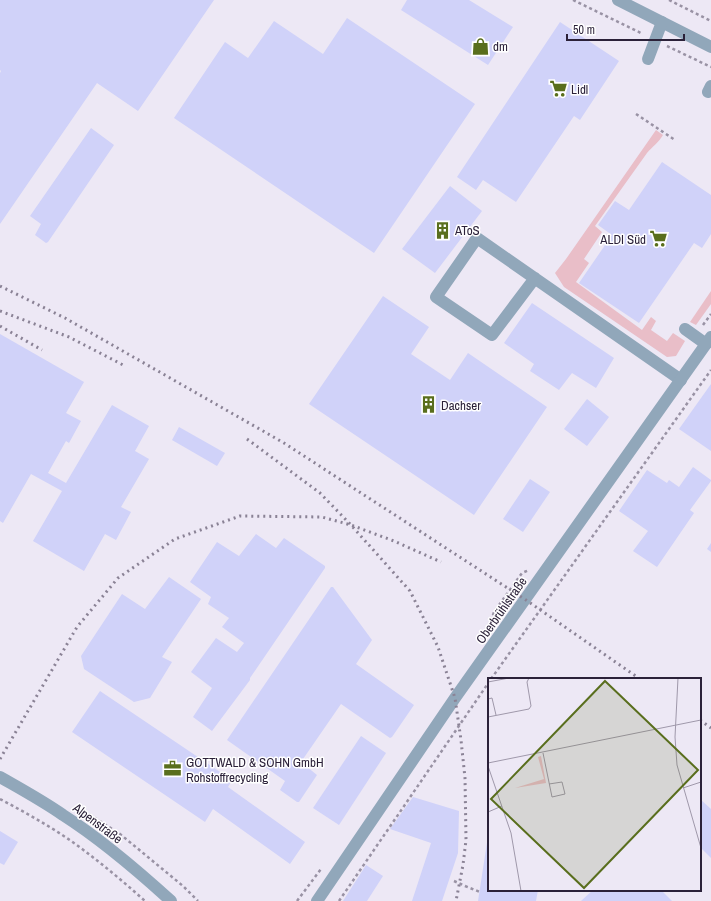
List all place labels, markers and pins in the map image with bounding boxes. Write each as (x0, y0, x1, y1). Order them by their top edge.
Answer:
shop icon: dm (470, 36, 490, 56)
place label: dm (493, 38, 508, 55)
supermarket icon: Lidl (548, 79, 568, 99)
place label: Lidl (571, 81, 588, 98)
building icon: AToS (432, 220, 452, 240)
place label: AToS (454, 222, 480, 239)
supermarket icon: ALDI Süd (649, 229, 669, 249)
place label: ALDI Süd (599, 231, 646, 248)
building icon: Dachser (418, 395, 438, 415)
place label: Dachser (441, 397, 481, 414)
place label: GOTTWALD & SOHN GmbH Rohstoffrecycling (186, 754, 324, 786)
office icon: GOTTWALD & SOHN GmbH Rohstoffrecycling (163, 759, 183, 779)

